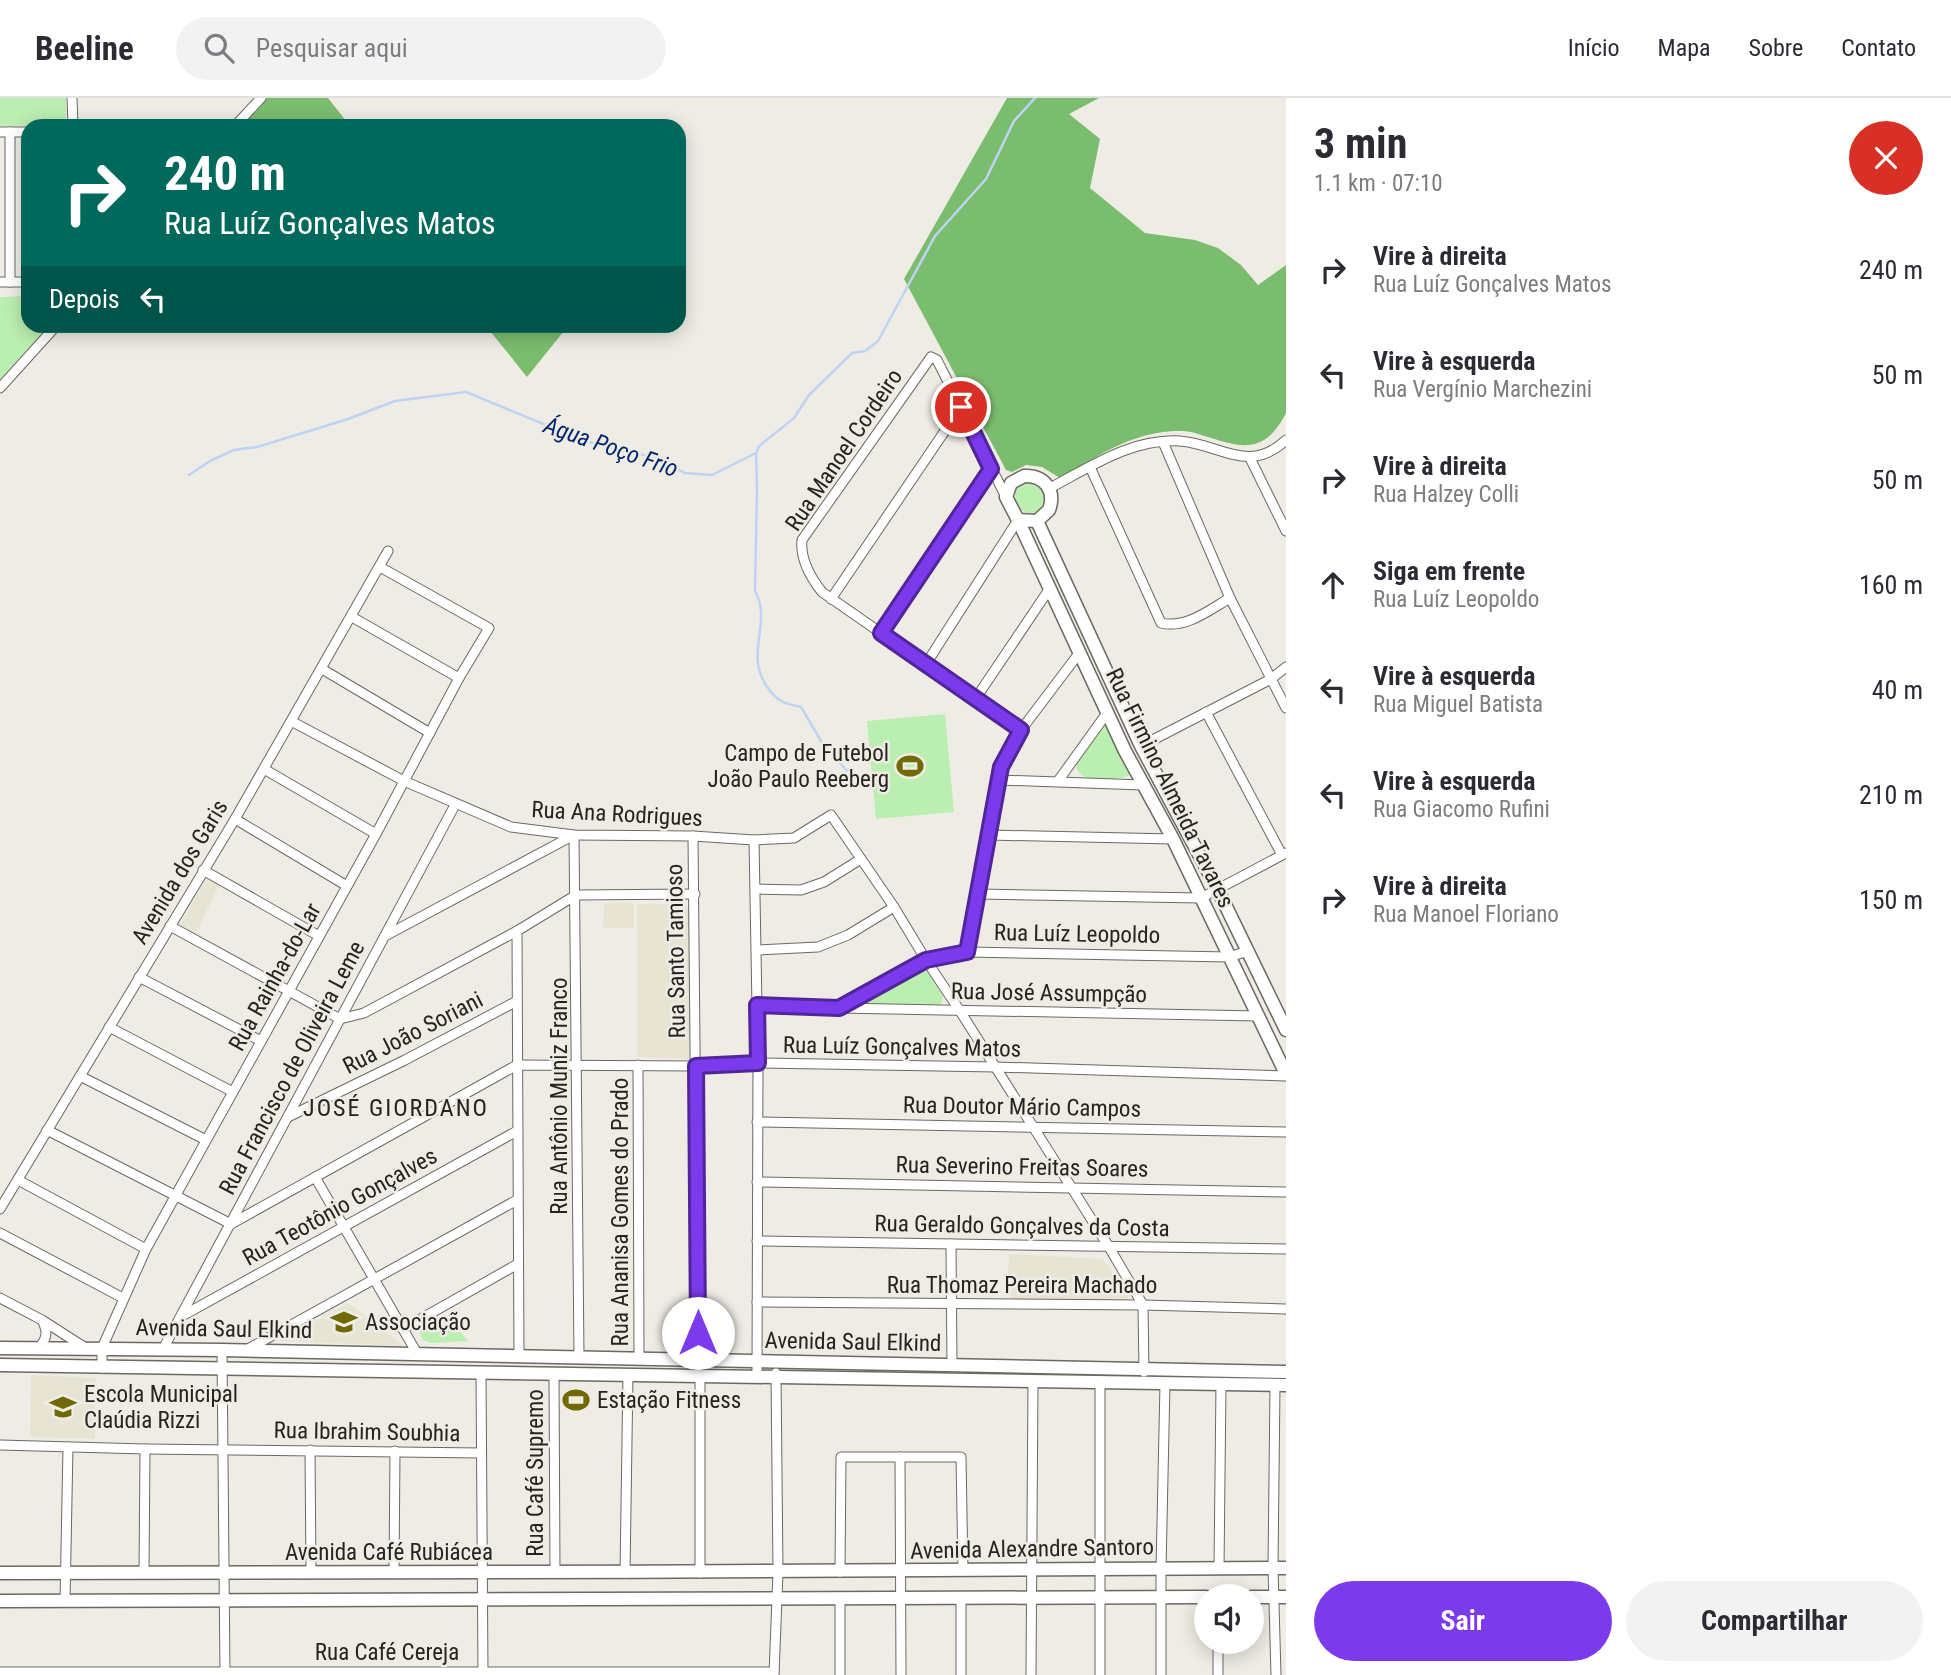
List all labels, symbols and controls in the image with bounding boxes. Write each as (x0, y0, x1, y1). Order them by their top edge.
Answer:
search box (176, 17, 666, 80)
text: Beeline (35, 29, 134, 68)
icon: search (200, 29, 238, 67)
text: Pesquisar aqui (256, 33, 408, 63)
text: Início (1568, 34, 1620, 62)
text: Mapa (1658, 34, 1711, 62)
text: Sobre (1749, 34, 1803, 62)
text: Contato (1841, 34, 1916, 62)
text: 3 min (1314, 119, 1407, 168)
button: close (1849, 121, 1923, 195)
text: 240 m (164, 145, 286, 202)
icon: right (49, 147, 140, 238)
text: 1.1 km · 07:10 (1314, 170, 1443, 197)
text: Rua Luíz Gonçalves Matos (164, 204, 496, 242)
text: Vire à direita (1373, 241, 1507, 271)
icon: right (1314, 251, 1352, 289)
text: 240 m (1859, 255, 1923, 285)
text: Rua Luíz Gonçalves Matos (1373, 271, 1611, 298)
icon: left (134, 280, 172, 318)
text: Depois (49, 284, 120, 314)
text: Vire à esquerda (1373, 346, 1536, 376)
icon: left (1314, 356, 1352, 394)
text: 50 m (1872, 360, 1923, 390)
street label: Rua Manoel Cordeiro (780, 364, 908, 536)
text: Rua Vergínio Marchezini (1373, 376, 1592, 403)
pin (931, 377, 991, 437)
icon: arrive (942, 388, 980, 426)
water label: Água Poço Frio (539, 411, 682, 483)
text: Vire à direita (1373, 451, 1507, 481)
icon: right (1314, 461, 1352, 499)
text: 50 m (1872, 465, 1923, 495)
text: Rua Halzey Colli (1373, 481, 1519, 508)
text: Siga em frente (1373, 556, 1525, 586)
icon: ahead (1314, 566, 1352, 604)
text: 160 m (1859, 570, 1923, 600)
text: Rua Luíz Leopoldo (1373, 586, 1539, 613)
text: Vire à esquerda (1373, 661, 1536, 691)
street label: Rua Firmino Almeida Tavares (1100, 664, 1240, 912)
icon: left (1314, 671, 1352, 709)
text: 40 m (1872, 675, 1923, 705)
text: Rua Miguel Batista (1373, 691, 1543, 718)
place label: Campo de Futebol João Paulo Reeberg (708, 740, 889, 793)
sports icon: Campo de Futebol João Paulo Reeberg (895, 751, 925, 781)
text: Vire à esquerda (1373, 766, 1536, 796)
icon: left (1314, 776, 1352, 814)
text: 210 m (1859, 780, 1923, 810)
street label: Avenida dos Garis (126, 795, 234, 949)
street label: Rua Ana Rodrigues (531, 796, 703, 832)
text: Rua Giacomo Rufini (1373, 796, 1550, 823)
street label: Rua Santo Tamioso (661, 863, 691, 1039)
text: Vire à direita (1373, 871, 1507, 901)
icon: right (1314, 881, 1352, 919)
text: 150 m (1859, 885, 1923, 915)
street label: Rua Rainha-do-Lar (223, 898, 327, 1056)
text: Rua Manoel Floriano (1373, 901, 1559, 928)
street label: Rua Luíz Leopoldo (994, 919, 1160, 949)
street label: Rua Francisco de Oliveira Leme (214, 937, 370, 1199)
street label: Rua Antônio Muniz Franco (546, 977, 573, 1215)
street label: Rua José Assumpção (951, 978, 1147, 1008)
street label: Rua João Soriani (339, 986, 487, 1080)
street label: Rua Luíz Gonçalves Matos (783, 1031, 1021, 1063)
street label: Rua Ananisa Gomes do Prado (607, 1078, 634, 1346)
street label: Rua Doutor Mário Campos (903, 1091, 1141, 1123)
district label: JOSÉ GIORDANO (303, 1094, 489, 1122)
street label: Rua Teotônio Gonçalves (238, 1142, 442, 1272)
street label: Rua Severino Freitas Soares (895, 1151, 1149, 1183)
street label: Rua Geraldo Gonçalves da Costa (874, 1210, 1170, 1242)
street label: Rua Thomaz Pereira Machado (887, 1272, 1157, 1299)
position arrow (661, 1296, 735, 1370)
school or university icon: Associação (329, 1307, 359, 1337)
place label: Associação (365, 1309, 471, 1336)
street label: Avenida Saul Elkind (135, 1314, 313, 1344)
street label: Avenida Saul Elkind (764, 1327, 942, 1357)
place label: Escola Municipal Claúdia Rizzi (84, 1381, 238, 1434)
sports icon: Estação Fitness (561, 1385, 591, 1415)
place label: Estação Fitness (597, 1387, 741, 1414)
street label: Rua Café Supremo (522, 1389, 549, 1557)
school or university icon: Escola Municipal Claúdia Rizzi (48, 1392, 78, 1422)
street label: Rua Ibrahim Soubhia (273, 1417, 461, 1447)
street label: Avenida Alexandre Santoro (910, 1533, 1154, 1565)
street label: Avenida Café Rubiácea (285, 1539, 493, 1566)
button: Sair (1314, 1581, 1612, 1661)
button: Compartilhar (1626, 1581, 1923, 1661)
map controls (1194, 1584, 1264, 1654)
button: sound (1194, 1584, 1264, 1654)
street label: Rua Café Cereja (315, 1639, 459, 1666)

